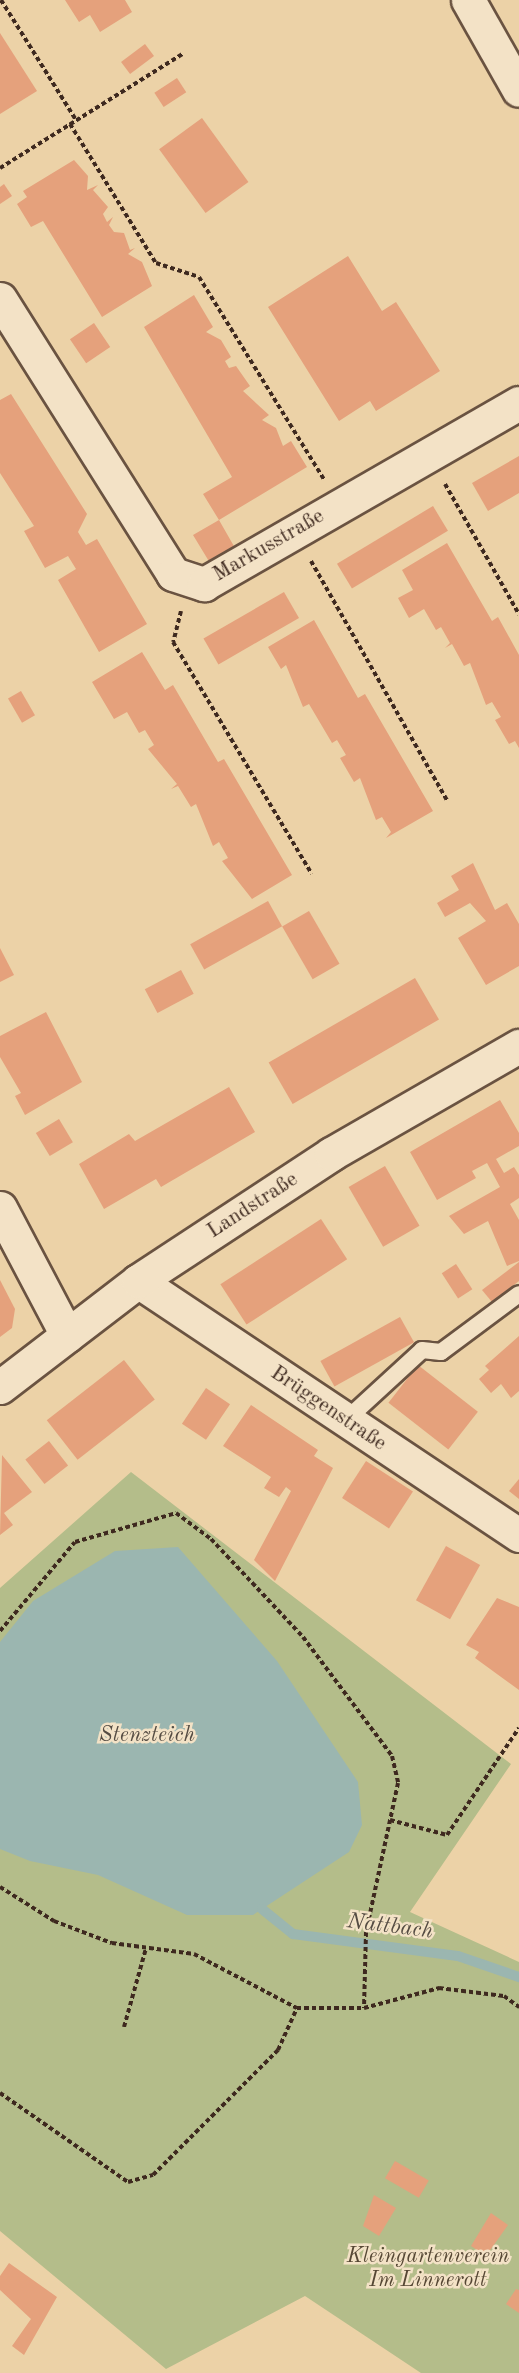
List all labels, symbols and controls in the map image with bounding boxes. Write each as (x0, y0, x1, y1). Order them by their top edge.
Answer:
street label: Markusstraße (209, 504, 329, 588)
street label: Landstraße (203, 1167, 303, 1245)
street label: Brüggenstraße (265, 1361, 391, 1457)
water label: Stenzteich (99, 1723, 195, 1749)
water label: Nattbach (346, 1909, 434, 1945)
park label: Kleingartenverein Im Linnerott (347, 2244, 509, 2294)

